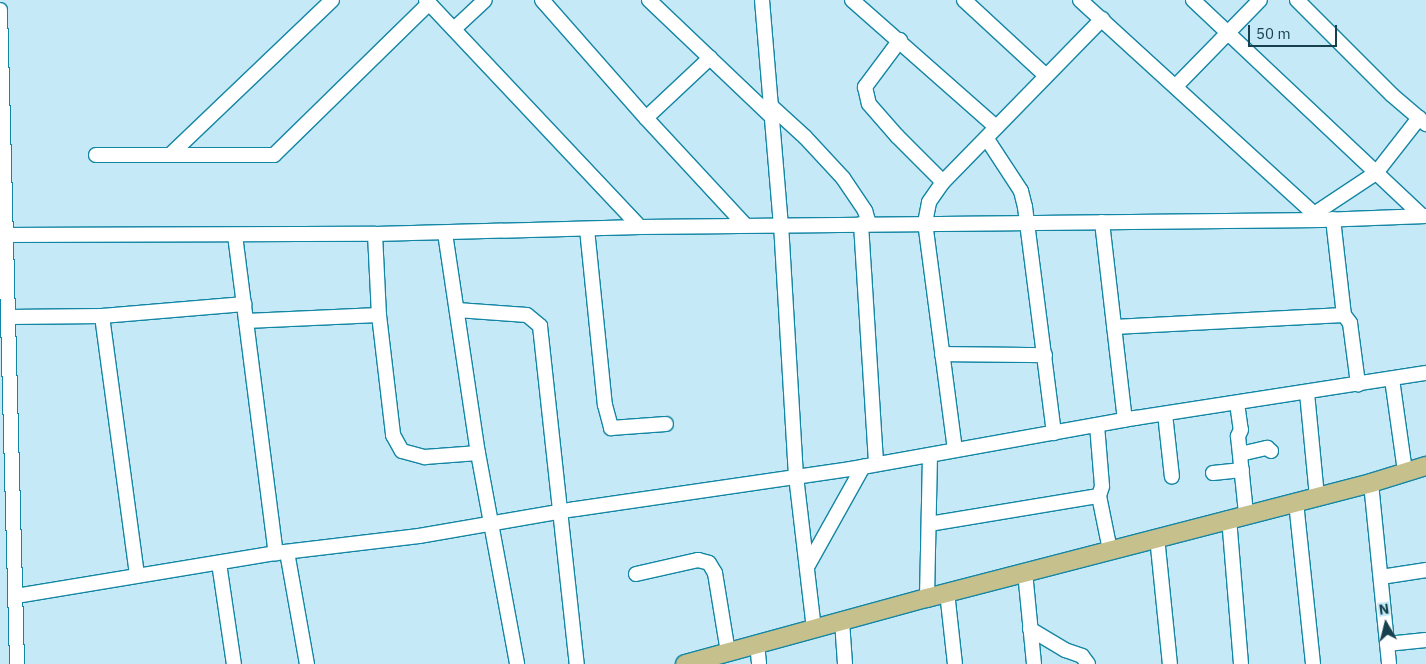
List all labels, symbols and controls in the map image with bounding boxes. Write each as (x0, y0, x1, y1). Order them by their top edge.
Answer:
scale bar (1251, 15, 1340, 47)
text: 50 m (1256, 24, 1291, 43)
north arrow (1361, 599, 1411, 649)
text: N (1378, 600, 1390, 619)

